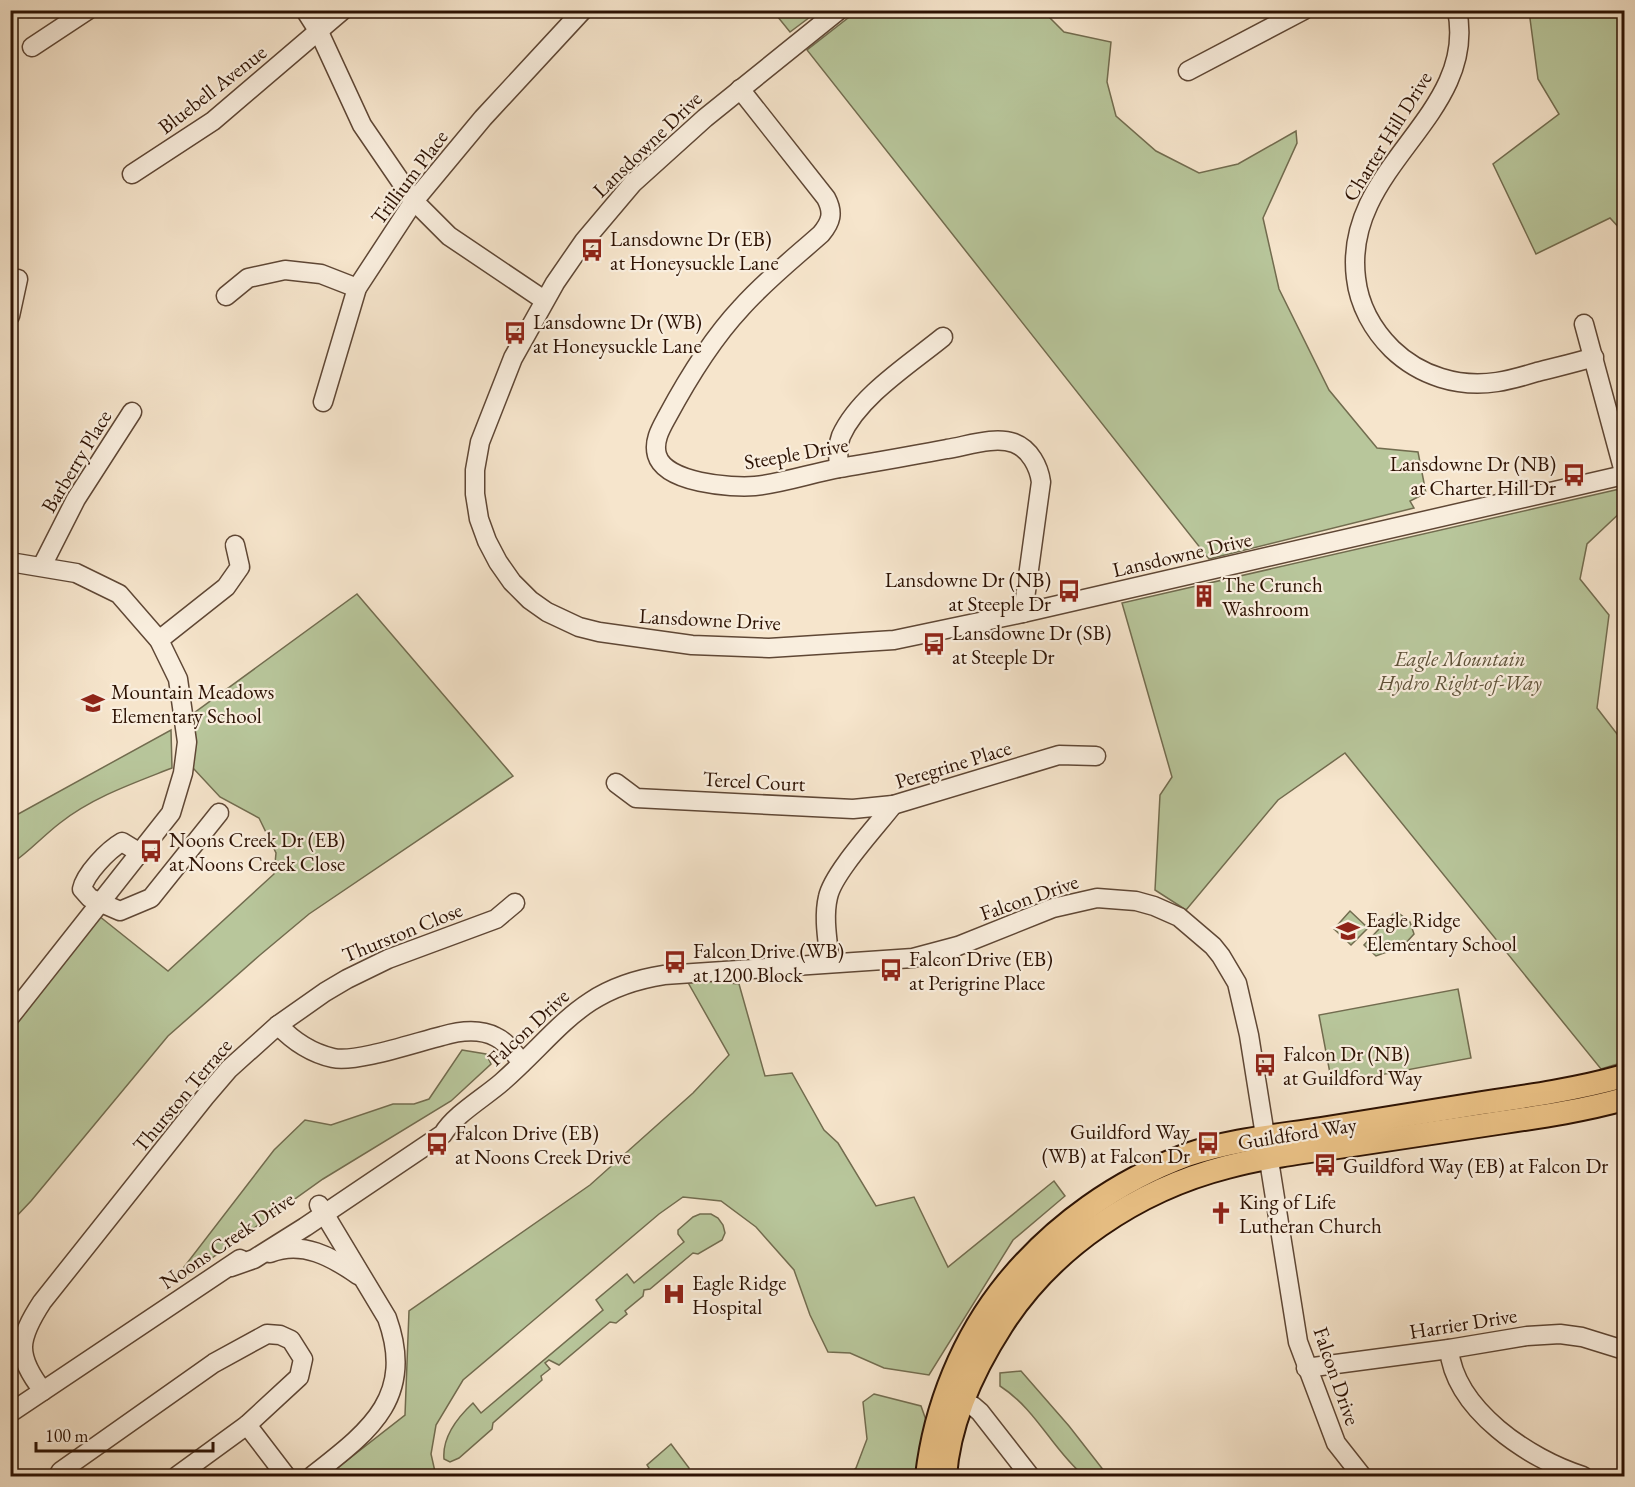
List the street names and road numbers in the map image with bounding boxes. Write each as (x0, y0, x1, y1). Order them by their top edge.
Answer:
street label: Bluebell Avenue (152, 38, 272, 140)
street label: Charter Hill Drive (1336, 66, 1438, 206)
street label: Lansdowne Drive (587, 85, 707, 203)
street label: Trillium Place (364, 124, 454, 230)
street label: Barberry Place (35, 405, 117, 517)
street label: Steeple Drive (742, 431, 850, 475)
street label: Lansdowne Drive (1110, 525, 1254, 583)
street label: Lansdowne Drive (638, 602, 782, 636)
street label: Peregrine Place (892, 734, 1014, 794)
street label: Tercel Court (702, 765, 806, 797)
street label: Falcon Drive (976, 868, 1082, 926)
street label: Thurston Close (338, 896, 466, 968)
street label: Falcon Drive (481, 982, 575, 1072)
street label: Thurston Terrace (126, 1032, 238, 1158)
street label: Guildford Way (1236, 1110, 1359, 1156)
street label: Noons Creek Drive (155, 1185, 299, 1295)
street label: Harrier Drive (1407, 1301, 1519, 1345)
street label: Falcon Drive (1308, 1323, 1366, 1429)

